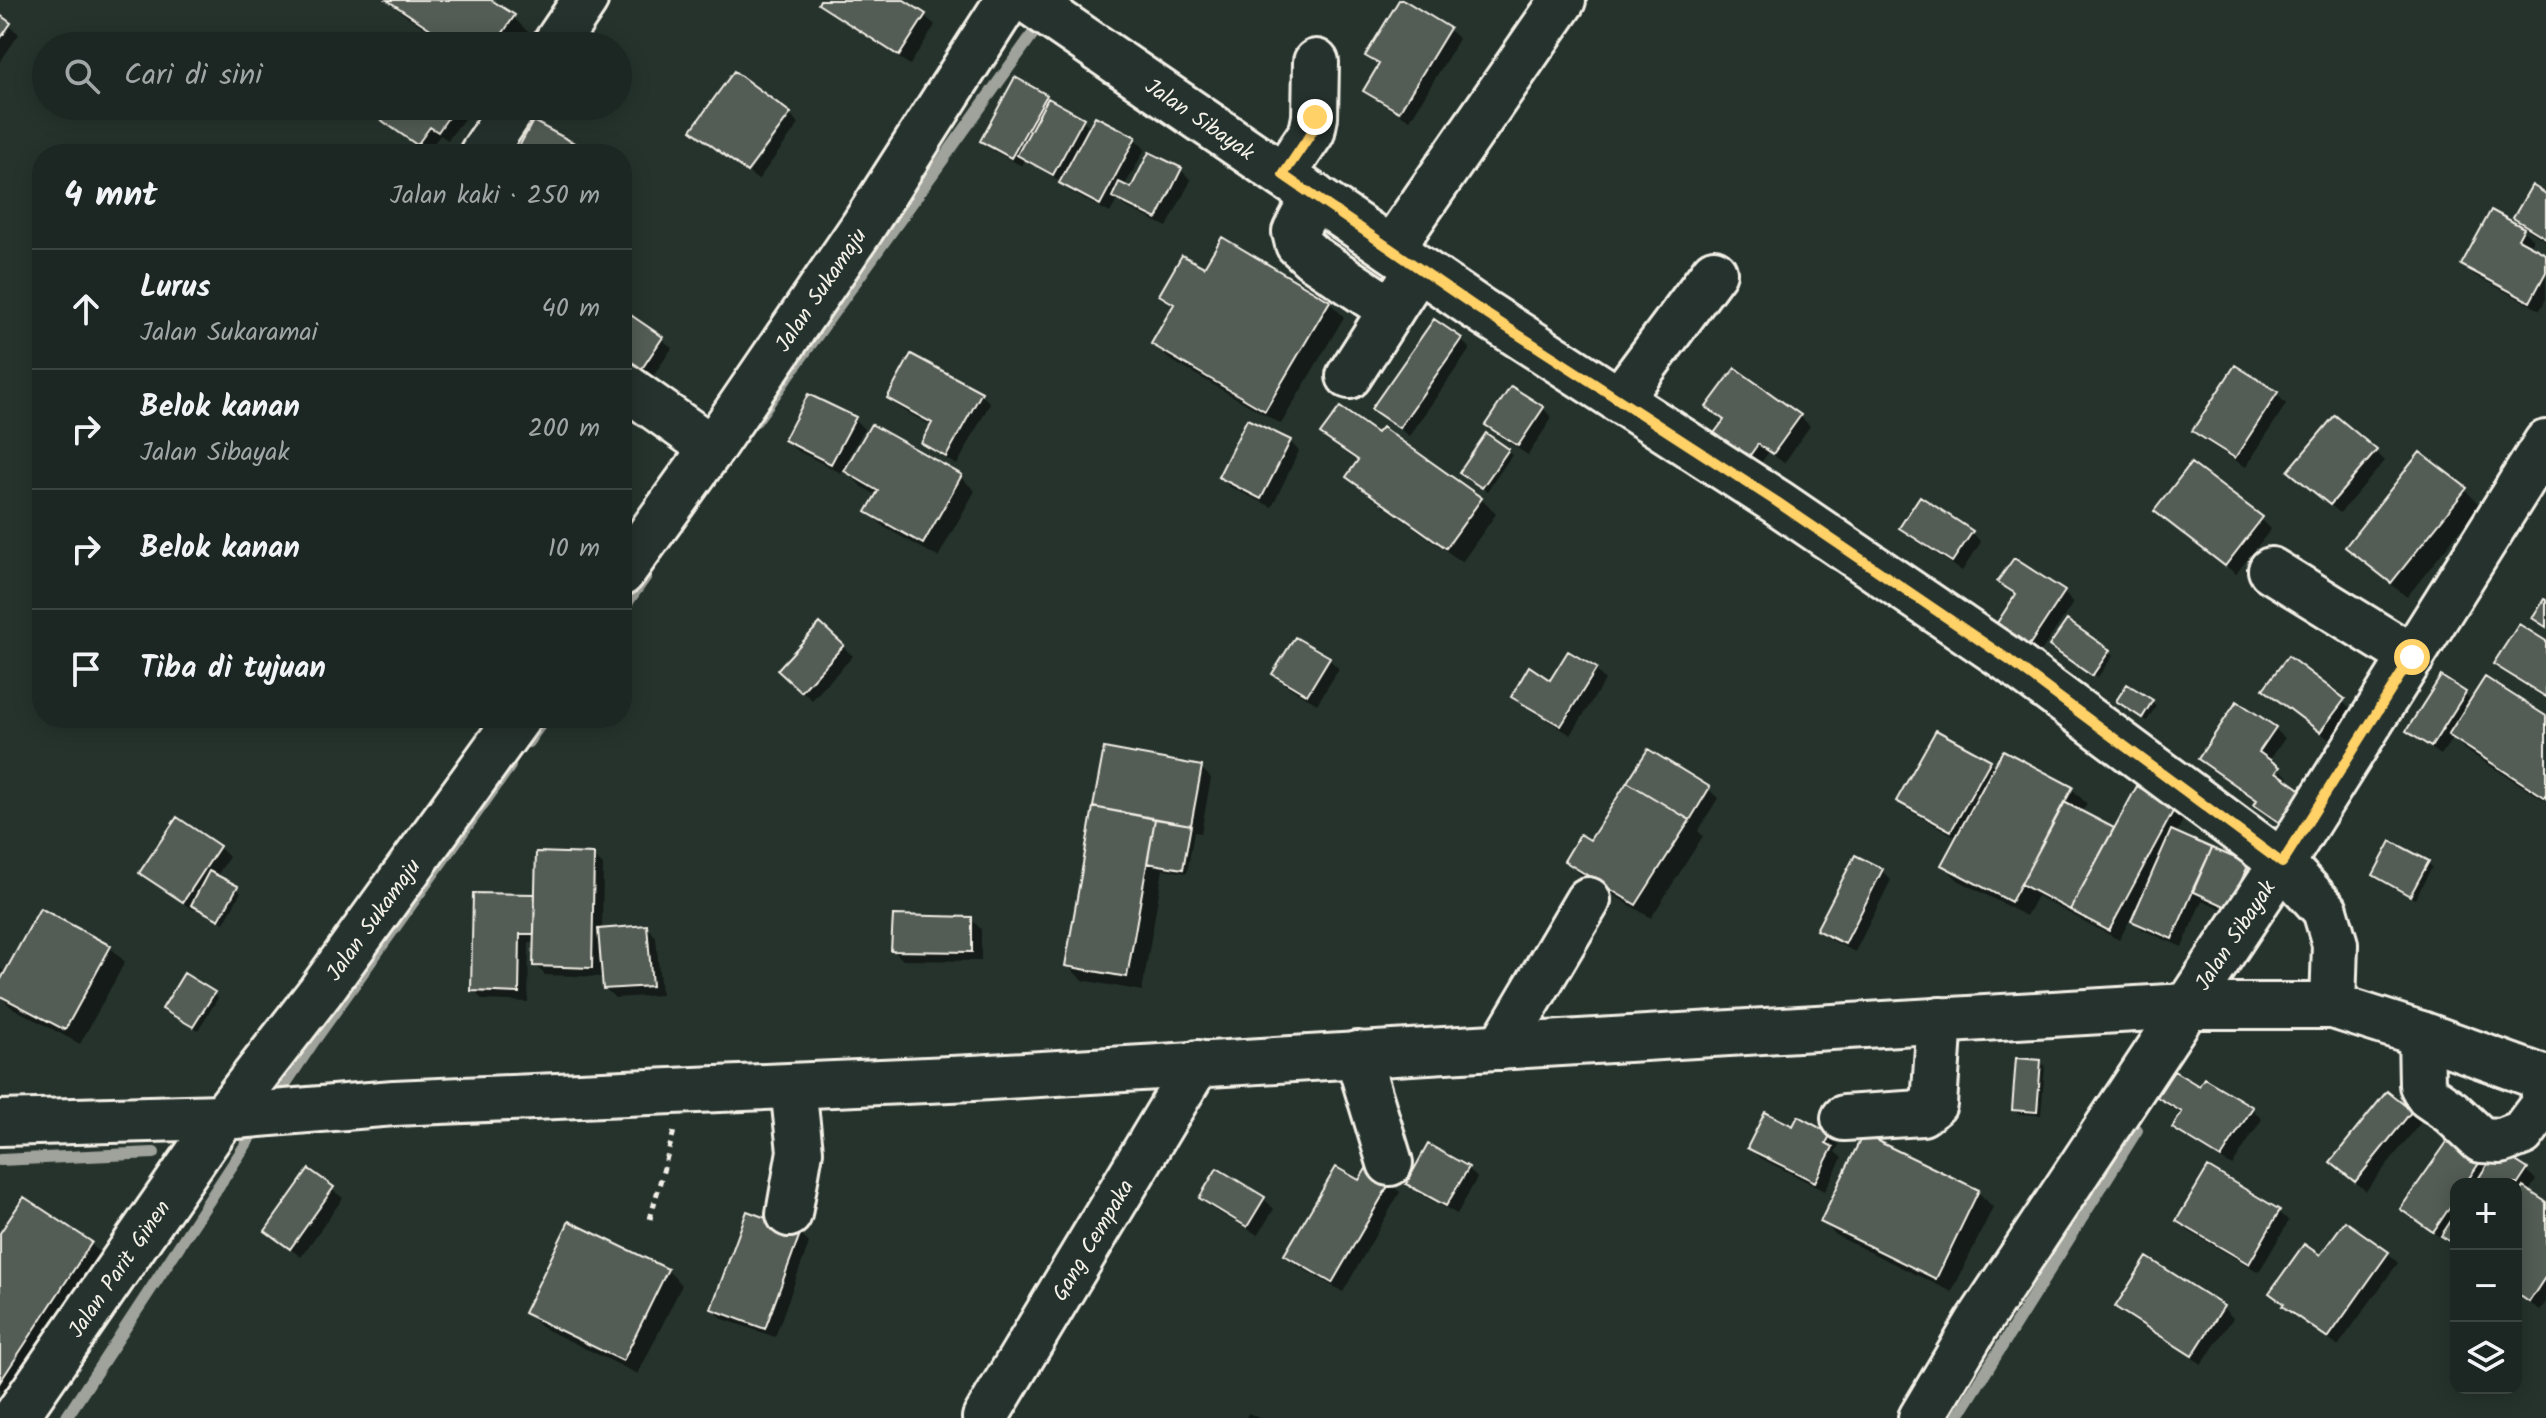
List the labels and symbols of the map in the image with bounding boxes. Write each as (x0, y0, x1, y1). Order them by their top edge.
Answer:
street label: Jalan Sibayak (1137, 70, 1262, 171)
route end (1297, 99, 1333, 135)
street label: Jalan Sukamaju (767, 221, 877, 360)
route start (2394, 639, 2430, 675)
street label: Jalan Sukamaju (318, 852, 431, 989)
street label: Jalan Sibayak (2187, 873, 2286, 999)
street label: Gang Cempaka (1044, 1173, 1144, 1309)
street label: Jalan Parit Ginen (60, 1193, 181, 1346)

